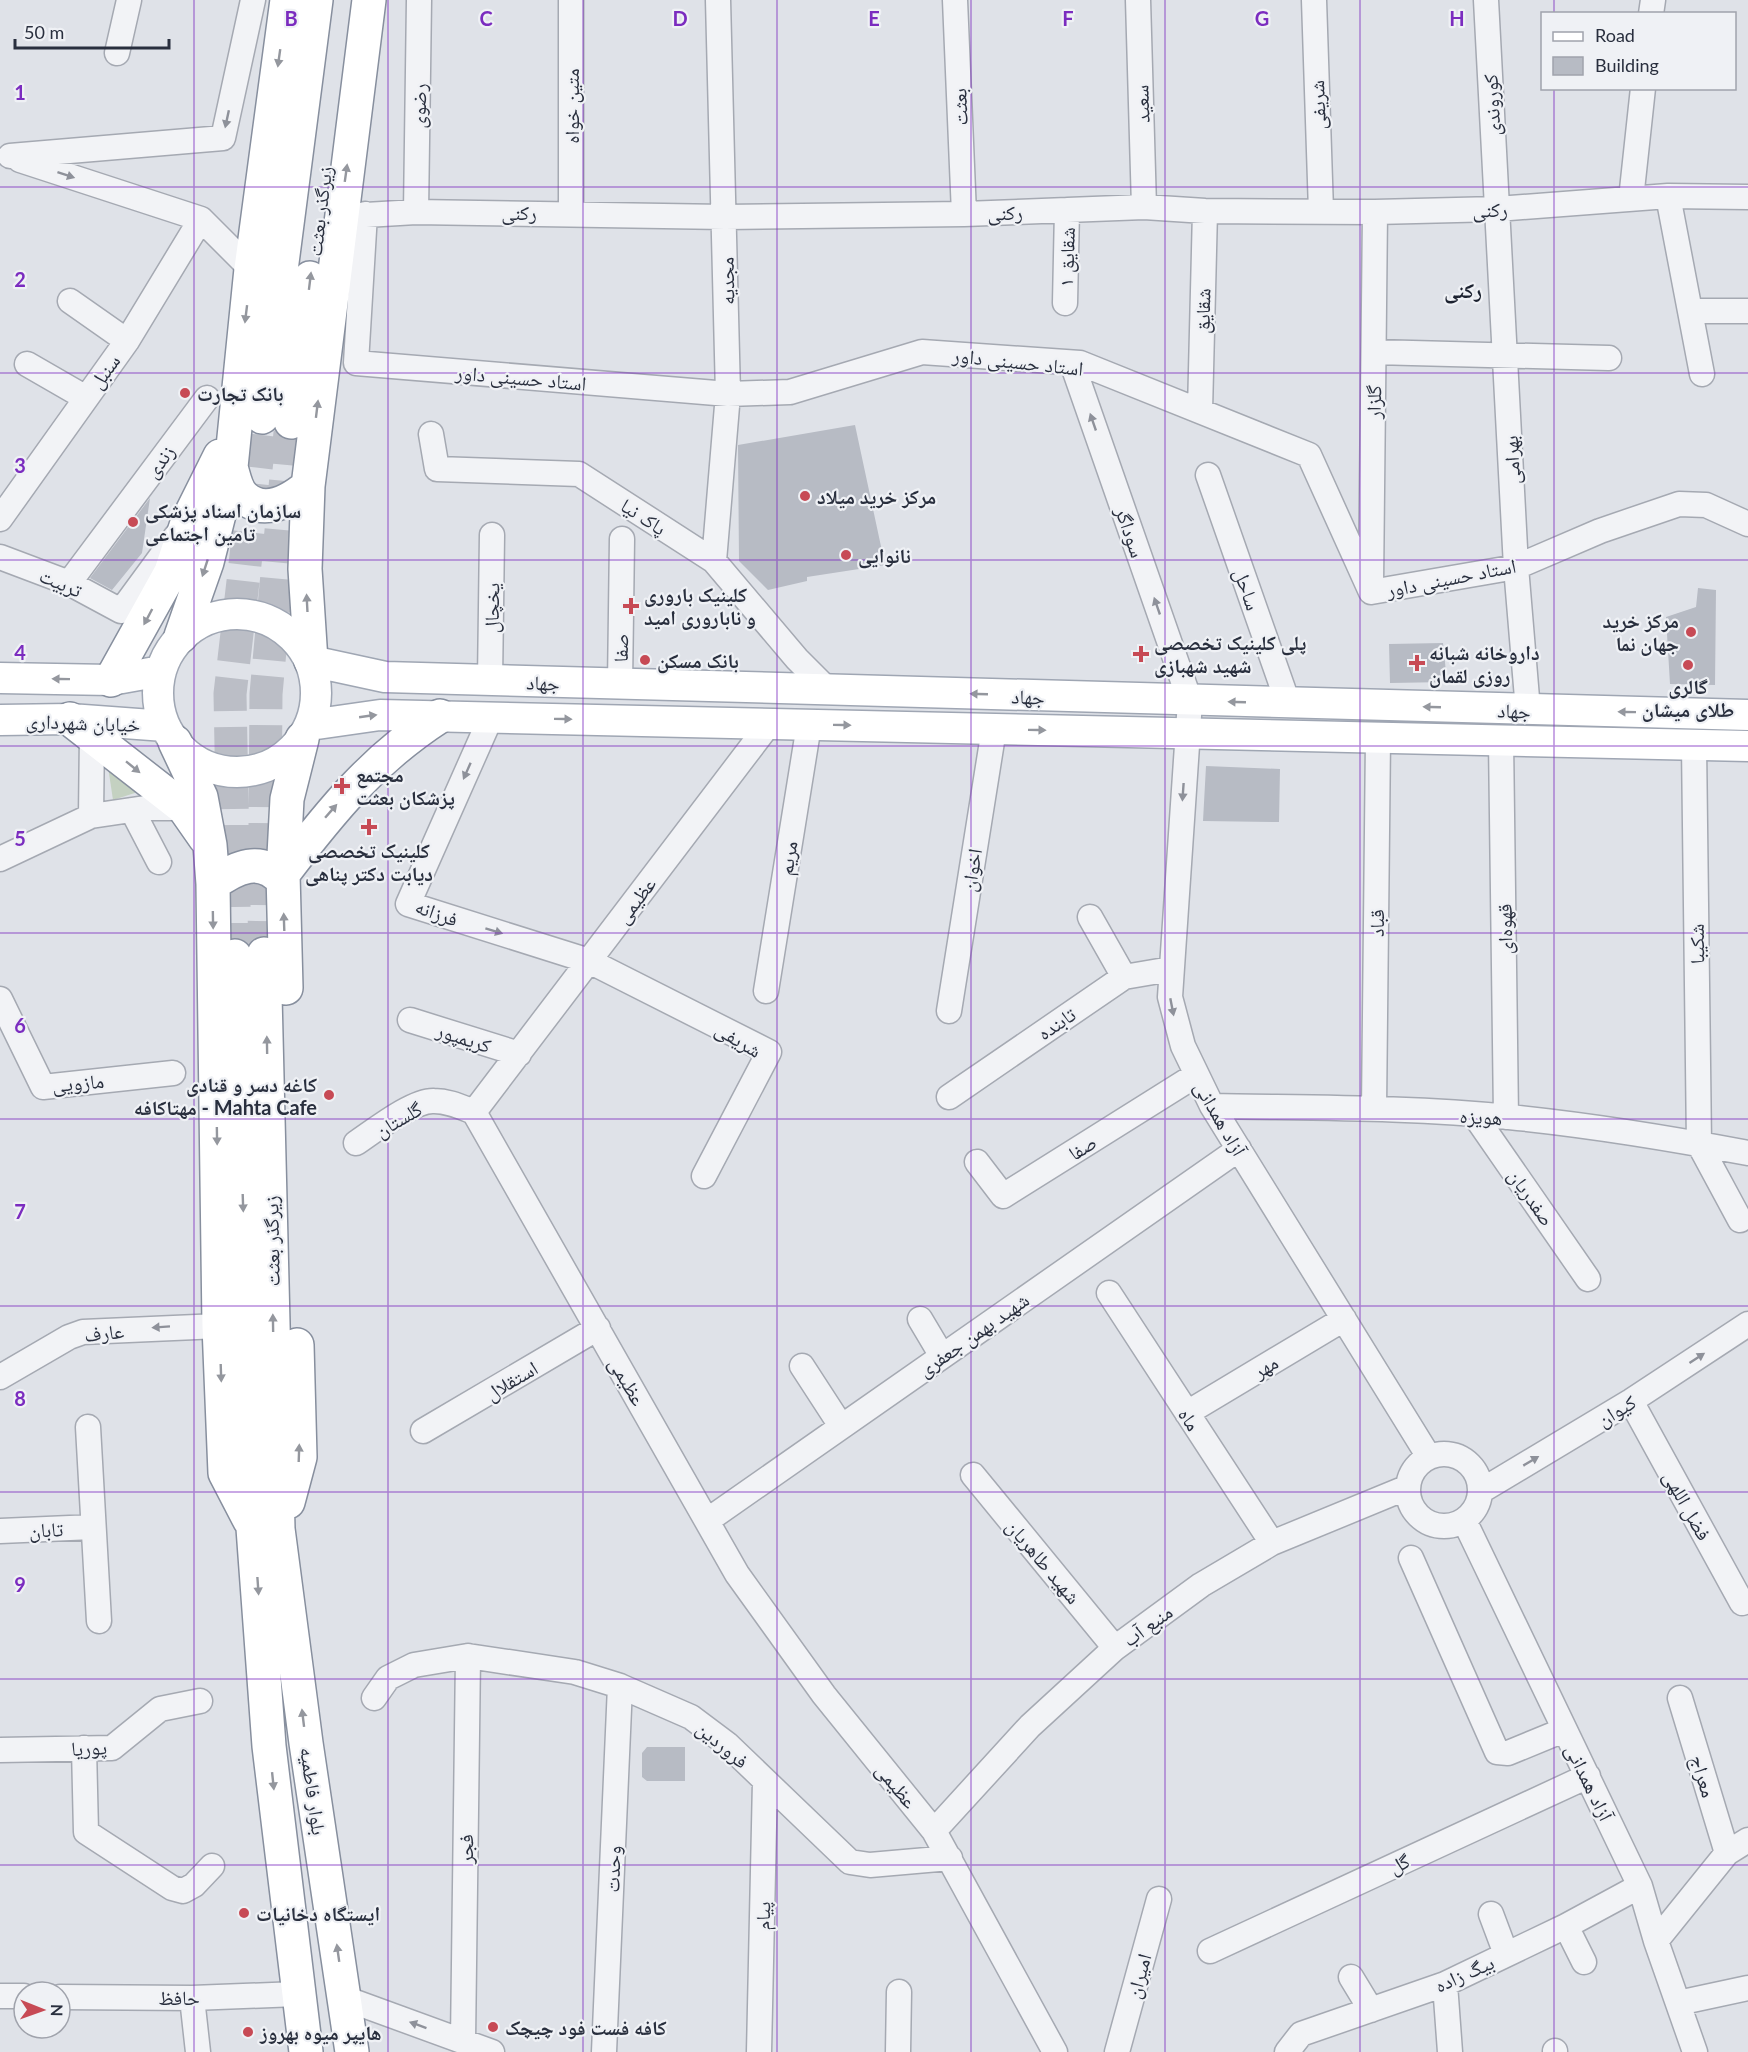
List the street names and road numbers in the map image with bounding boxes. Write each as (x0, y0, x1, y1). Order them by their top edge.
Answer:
street label: متین خواه (559, 68, 584, 144)
street label: کوروندی (1477, 73, 1506, 137)
street label: شریفی (1304, 80, 1331, 130)
street label: رضوی (406, 83, 431, 129)
street label: سعید (1128, 85, 1154, 123)
street label: بعثت (946, 88, 972, 126)
street label: زیرگذر بعثت (302, 165, 337, 258)
street label: رکنی (1472, 196, 1508, 223)
street label: رکنی (987, 199, 1023, 226)
street label: رکنی (501, 200, 537, 225)
street label: شقایق ۱ (1053, 227, 1080, 287)
street label: مجدیه (714, 257, 739, 305)
street label: شقایق (1190, 288, 1215, 334)
street label: استاد حسینی داور (950, 342, 1085, 381)
street label: سنبل (84, 349, 125, 393)
street label: استاد حسینی داور (453, 359, 588, 396)
street label: گلزار (1361, 385, 1385, 420)
street label: بهرامی (1498, 435, 1525, 485)
street label: زندی (139, 440, 180, 483)
street label: پاک نیا (616, 493, 671, 540)
street label: سوداگر (1111, 503, 1151, 560)
street label: استاد حسینی داور (1383, 553, 1518, 603)
street label: تربیت (36, 562, 86, 602)
street label: ساحل (1229, 565, 1266, 613)
street label: یخچال (479, 583, 504, 633)
street label: صفا (608, 634, 632, 662)
street label: جهاد (526, 669, 561, 696)
street label: جهاد (1011, 683, 1046, 710)
street label: جهاد (1497, 697, 1532, 724)
street label: خیابان شهرداری (25, 708, 141, 737)
street label: مریم (772, 839, 805, 877)
street label: اخوان (956, 847, 987, 893)
street label: عظیمی (610, 872, 661, 929)
street label: فرزانه (412, 893, 462, 931)
street label: قهوه‌ای (1492, 903, 1517, 955)
street label: قباد (1364, 909, 1389, 937)
street label: شکیبا (1684, 924, 1709, 964)
street label: تابنده (1032, 1002, 1080, 1045)
street label: شریفی (711, 1016, 766, 1063)
street label: کریمپور (432, 1017, 494, 1058)
street label: مازویی (51, 1068, 105, 1097)
street label: آزاد همدانی (1189, 1076, 1252, 1161)
street label: گلستان (370, 1096, 426, 1143)
street label: هویزه (1459, 1103, 1503, 1129)
street label: صفا (1064, 1129, 1100, 1165)
street label: صفدریان (1503, 1164, 1560, 1231)
street label: زیرگذر بعثت (258, 1195, 284, 1287)
street label: شهید بهمن جعفری (913, 1287, 1034, 1382)
street label: عارف (83, 1318, 125, 1346)
street label: مهر (1247, 1349, 1282, 1384)
street label: عظیمی (604, 1353, 651, 1410)
street label: استقلال (480, 1355, 542, 1406)
street label: کیوان (1592, 1389, 1640, 1432)
street label: ماه (1174, 1403, 1206, 1435)
street label: فضل اللهی (1658, 1466, 1717, 1545)
street label: شهید طاهریان (1001, 1514, 1086, 1609)
street label: تابان (28, 1516, 64, 1543)
street label: منبع آب (1117, 1599, 1178, 1653)
street label: فروردین (692, 1715, 754, 1773)
street label: پوریا (70, 1734, 108, 1761)
street label: آزاد همدانی (1560, 1740, 1619, 1826)
street label: بلوار فاطمیه (295, 1745, 332, 1837)
street label: معراج (1684, 1752, 1722, 1801)
street label: عظیمی (871, 1757, 923, 1813)
street label: فجر (453, 1834, 477, 1865)
street label: وحدت (599, 1845, 625, 1893)
street label: گل (1385, 1848, 1414, 1879)
street label: پیام (750, 1901, 777, 1931)
street label: بیگ زاده (1431, 1949, 1498, 1997)
street label: امیران (1121, 1951, 1156, 2001)
street label: حافظ (158, 1985, 200, 2009)

